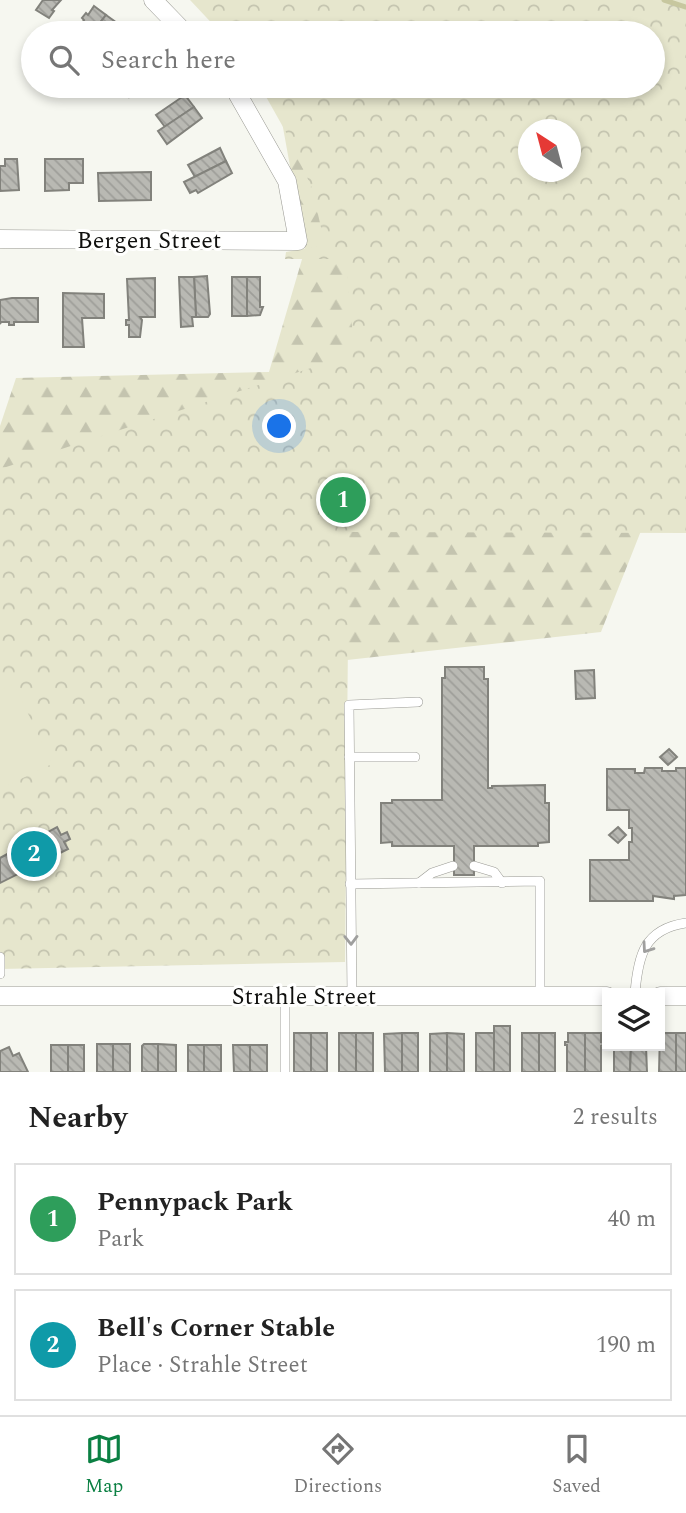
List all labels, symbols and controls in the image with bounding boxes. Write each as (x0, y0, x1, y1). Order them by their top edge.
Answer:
search box (21, 21, 665, 98)
text: Search here (101, 40, 236, 80)
icon: search (45, 41, 83, 79)
north arrow (518, 119, 581, 182)
street label: Bergen Street (77, 223, 221, 259)
your location (262, 409, 296, 443)
pin: 1 (320, 474, 366, 526)
pin: 2 (11, 828, 57, 880)
one-way arrow (343, 935, 359, 946)
one-way arrow (643, 940, 655, 952)
street label: Strahle Street (232, 979, 376, 1015)
map controls (602, 988, 665, 1051)
button: layers (602, 988, 665, 1051)
text: Nearby (28, 1095, 127, 1141)
text: 2 results (573, 1100, 658, 1135)
text: Pennypack Park (97, 1182, 293, 1222)
text: 1 (47, 1202, 59, 1237)
text: 40 m (607, 1202, 656, 1237)
text: Park (97, 1222, 144, 1257)
text: Bell's Corner Stable (97, 1308, 335, 1348)
text: 2 (47, 1328, 59, 1363)
text: 190 m (596, 1328, 656, 1363)
text: Place · Strahle Street (97, 1348, 308, 1383)
tab: Map (85, 1430, 123, 1501)
tab: Directions (293, 1430, 382, 1501)
tab: Saved (552, 1430, 601, 1501)

